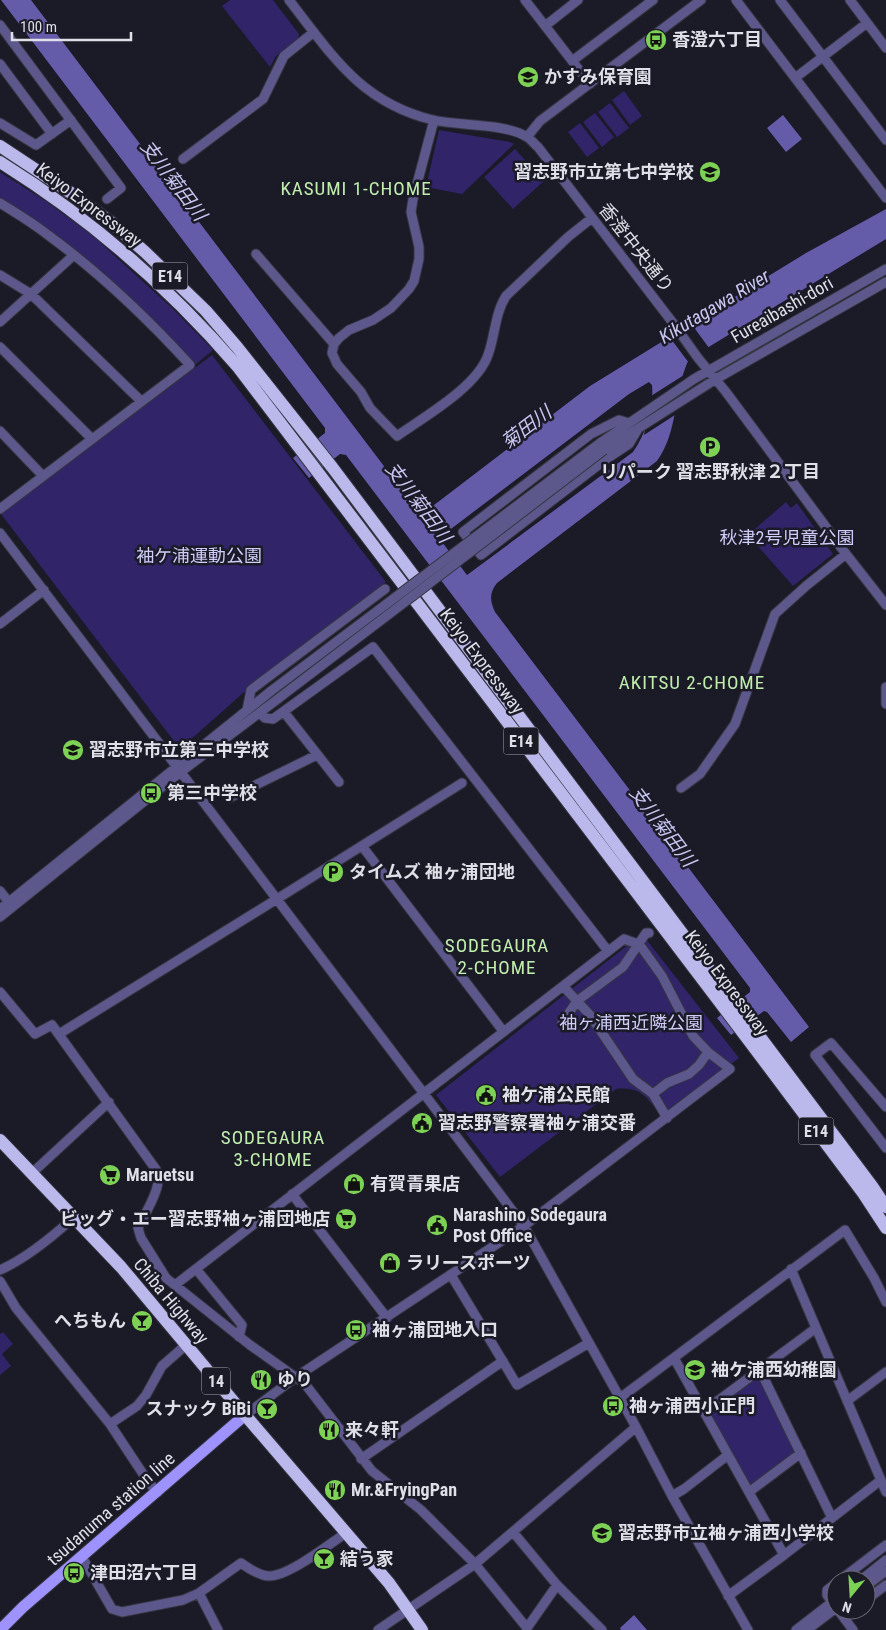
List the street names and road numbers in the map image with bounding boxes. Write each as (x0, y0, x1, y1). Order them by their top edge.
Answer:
street label: Keiyo Expressway (33, 158, 146, 251)
street label: 香澄中央通り (595, 199, 678, 297)
road number: E14 (152, 262, 188, 290)
street label: Fureaibashi-dori (727, 272, 836, 347)
street label: Keiyo Expressway (436, 604, 529, 718)
road number: E14 (504, 728, 538, 754)
street label: Keiyo Expressway (681, 926, 774, 1040)
road number: E14 (798, 1118, 834, 1144)
street label: Chiba Highway (130, 1254, 214, 1348)
road number: 14 (202, 1368, 230, 1394)
street label: tsudanuma station line (42, 1447, 179, 1570)

